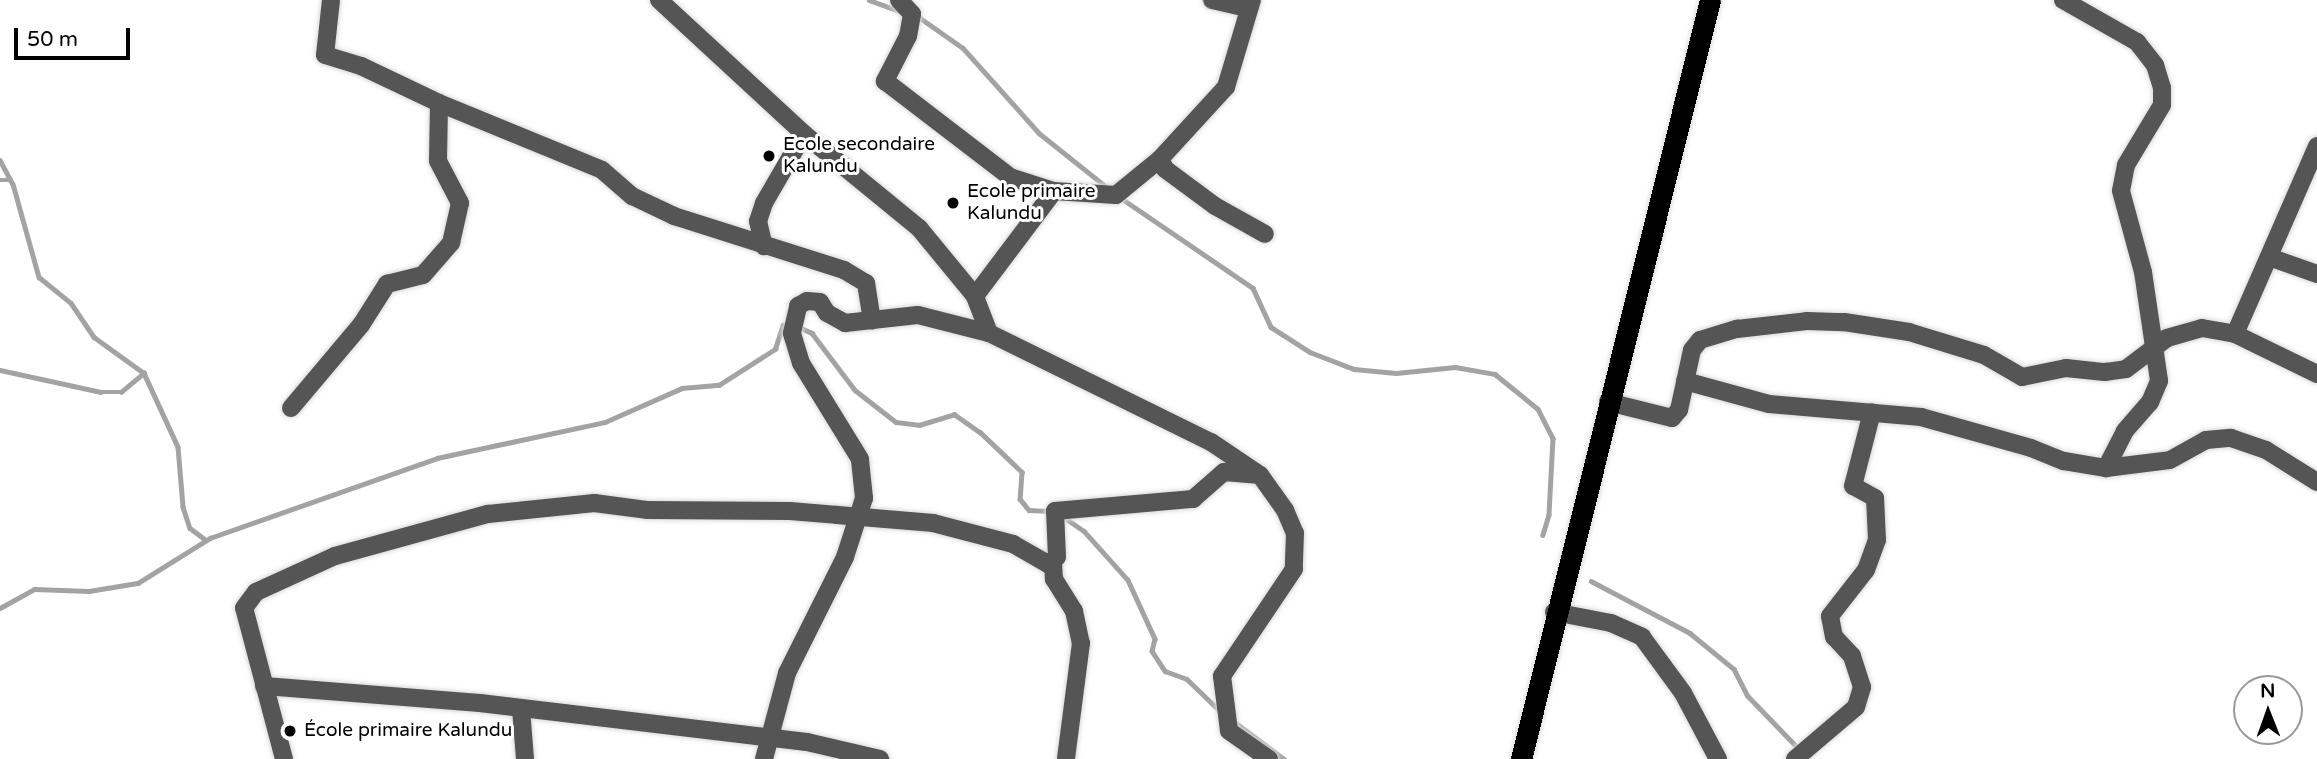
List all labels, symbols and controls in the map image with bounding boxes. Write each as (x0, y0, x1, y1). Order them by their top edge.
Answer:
scale bar (18, 14, 133, 58)
text: 50 m (27, 27, 78, 52)
place label: Ecole secondaire Kalundu (783, 134, 935, 178)
marker: Ecole secondaire Kalundu (761, 148, 777, 164)
place label: Ecole primaire Kalundu (967, 181, 1095, 225)
marker: Ecole primaire Kalundu (945, 195, 961, 211)
north arrow (2233, 675, 2303, 745)
text: N (2260, 680, 2275, 702)
place label: École primaire Kalundu (304, 720, 512, 742)
marker: École primaire Kalundu (282, 723, 298, 739)

